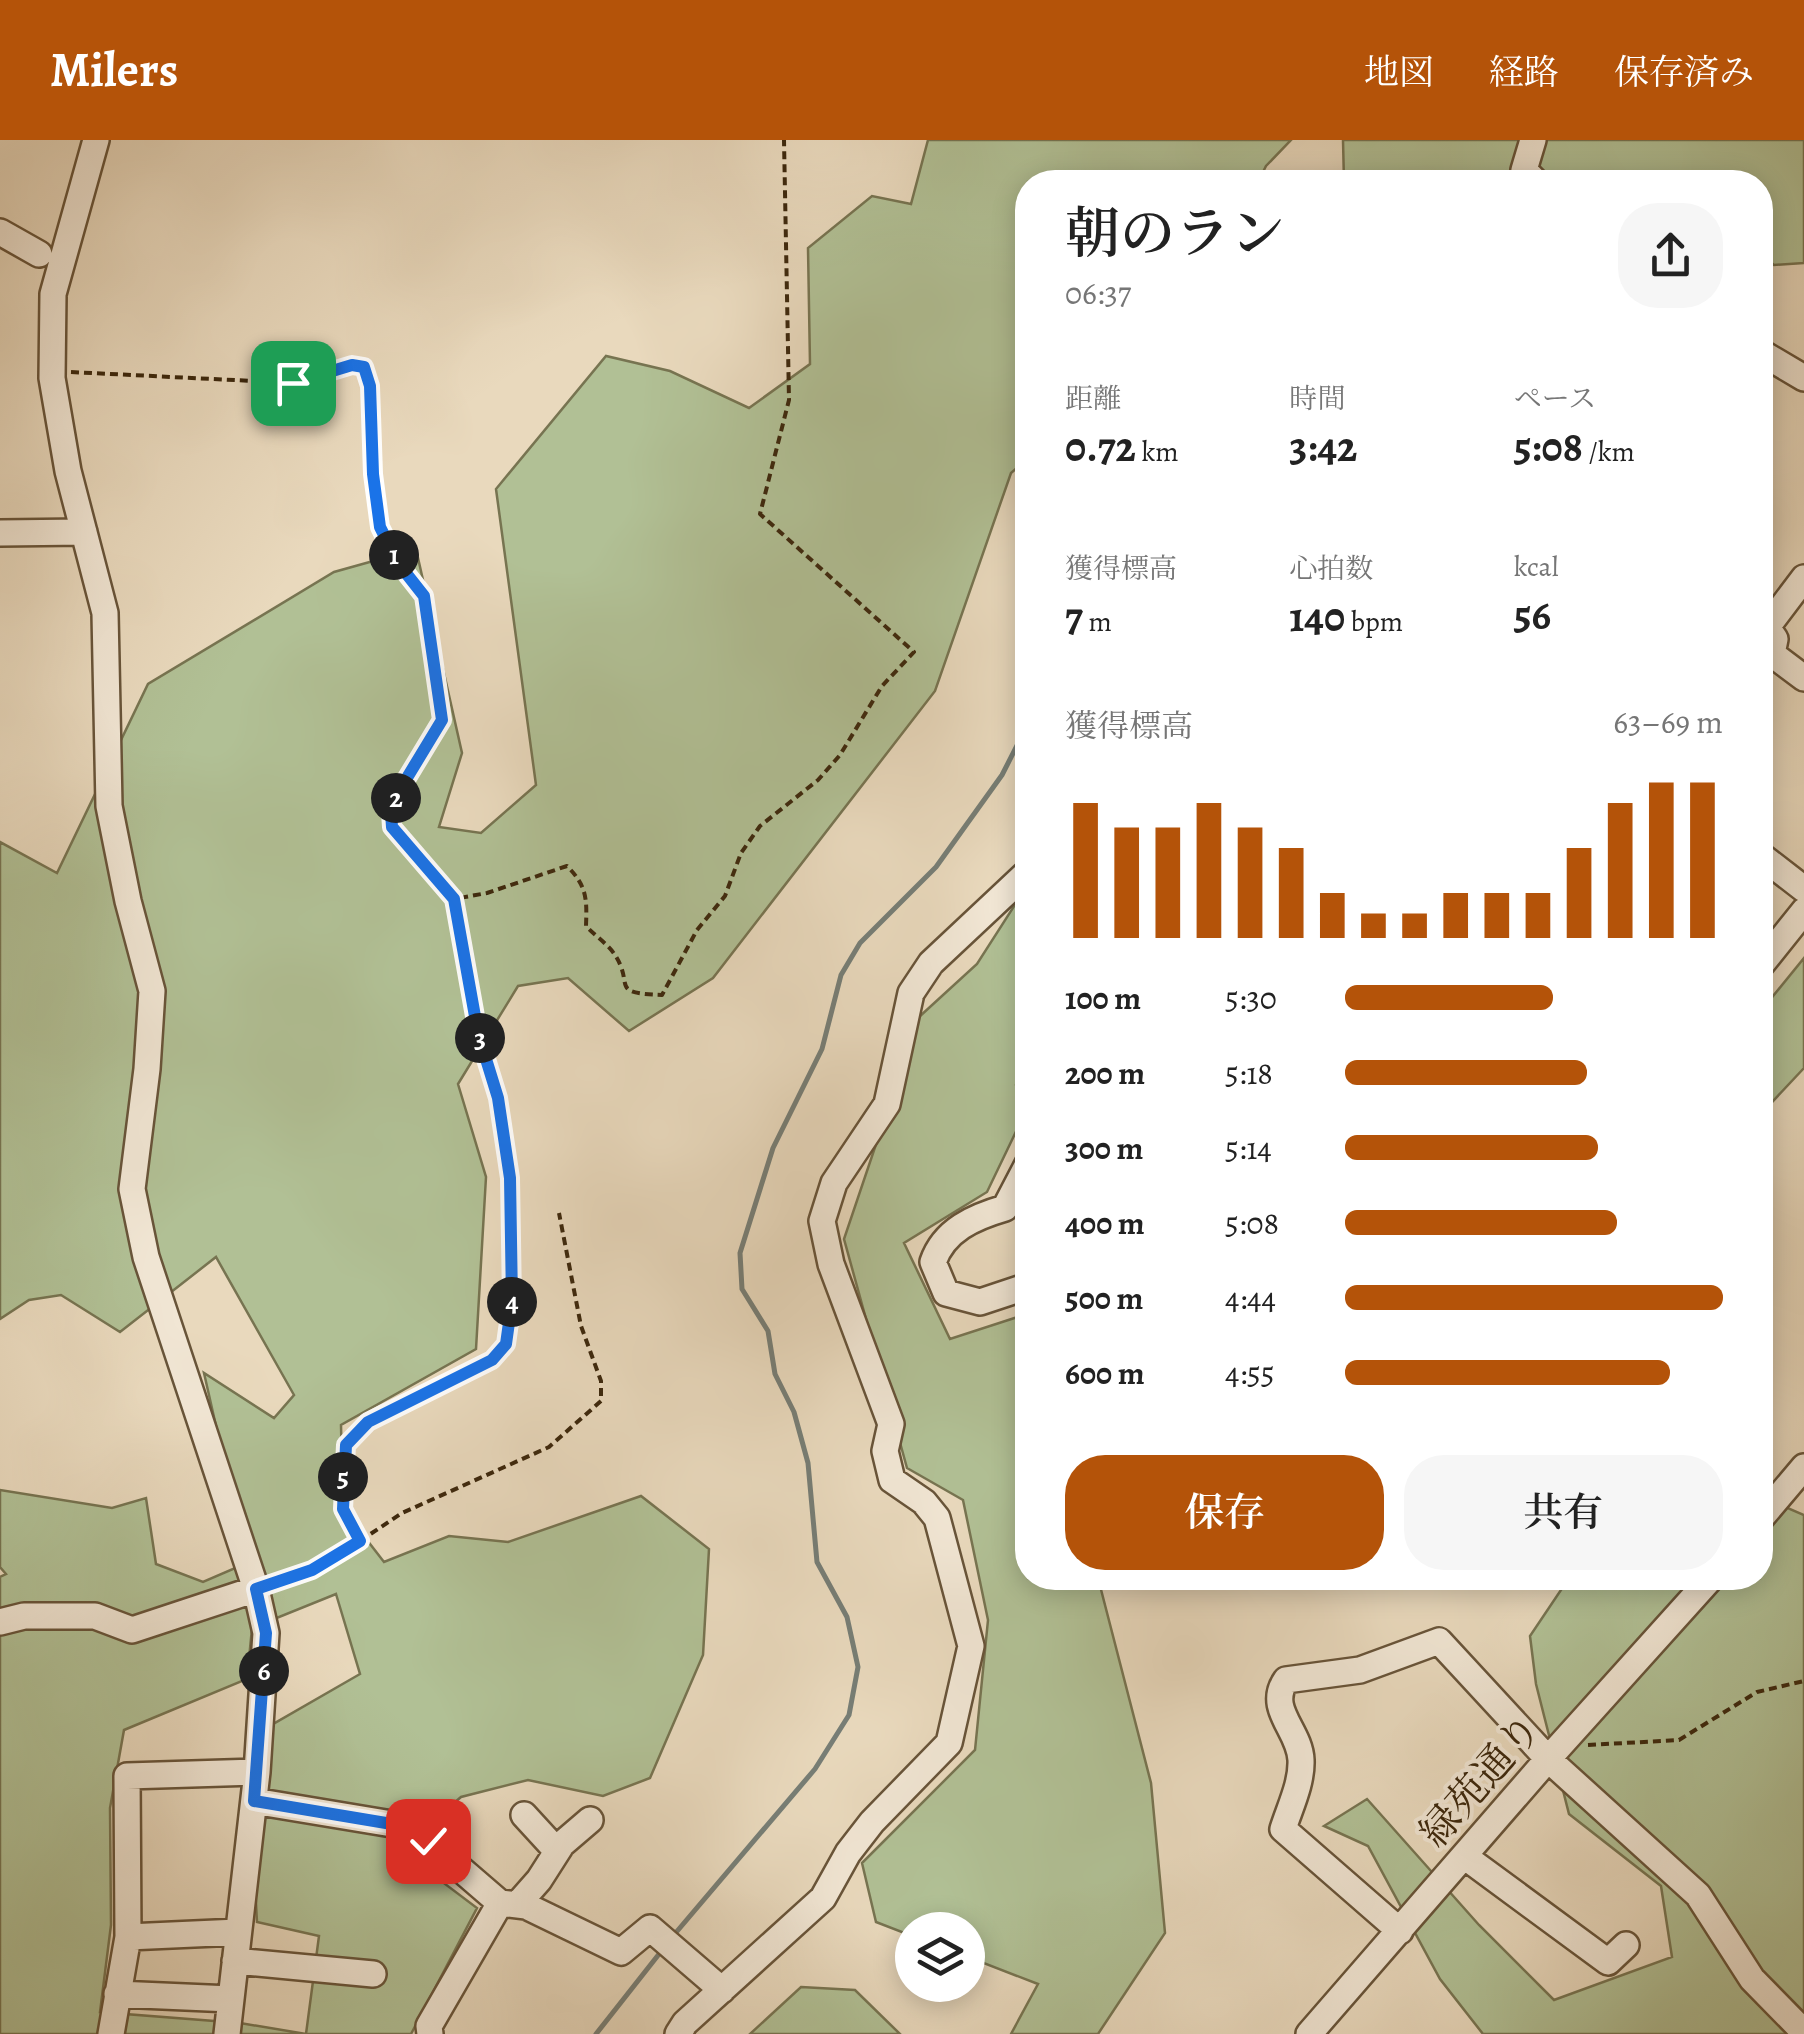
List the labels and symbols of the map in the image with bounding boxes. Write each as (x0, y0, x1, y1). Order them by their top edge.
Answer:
pin (251, 341, 336, 426)
pin: 1 (369, 530, 419, 580)
pin: 2 (371, 773, 421, 823)
pin: 3 (455, 1013, 505, 1063)
pin: 4 (487, 1277, 537, 1327)
pin: 5 (318, 1452, 368, 1502)
pin: 6 (239, 1646, 289, 1696)
street label: 緑苑通り (1407, 1702, 1554, 1859)
pin (386, 1799, 471, 1884)

